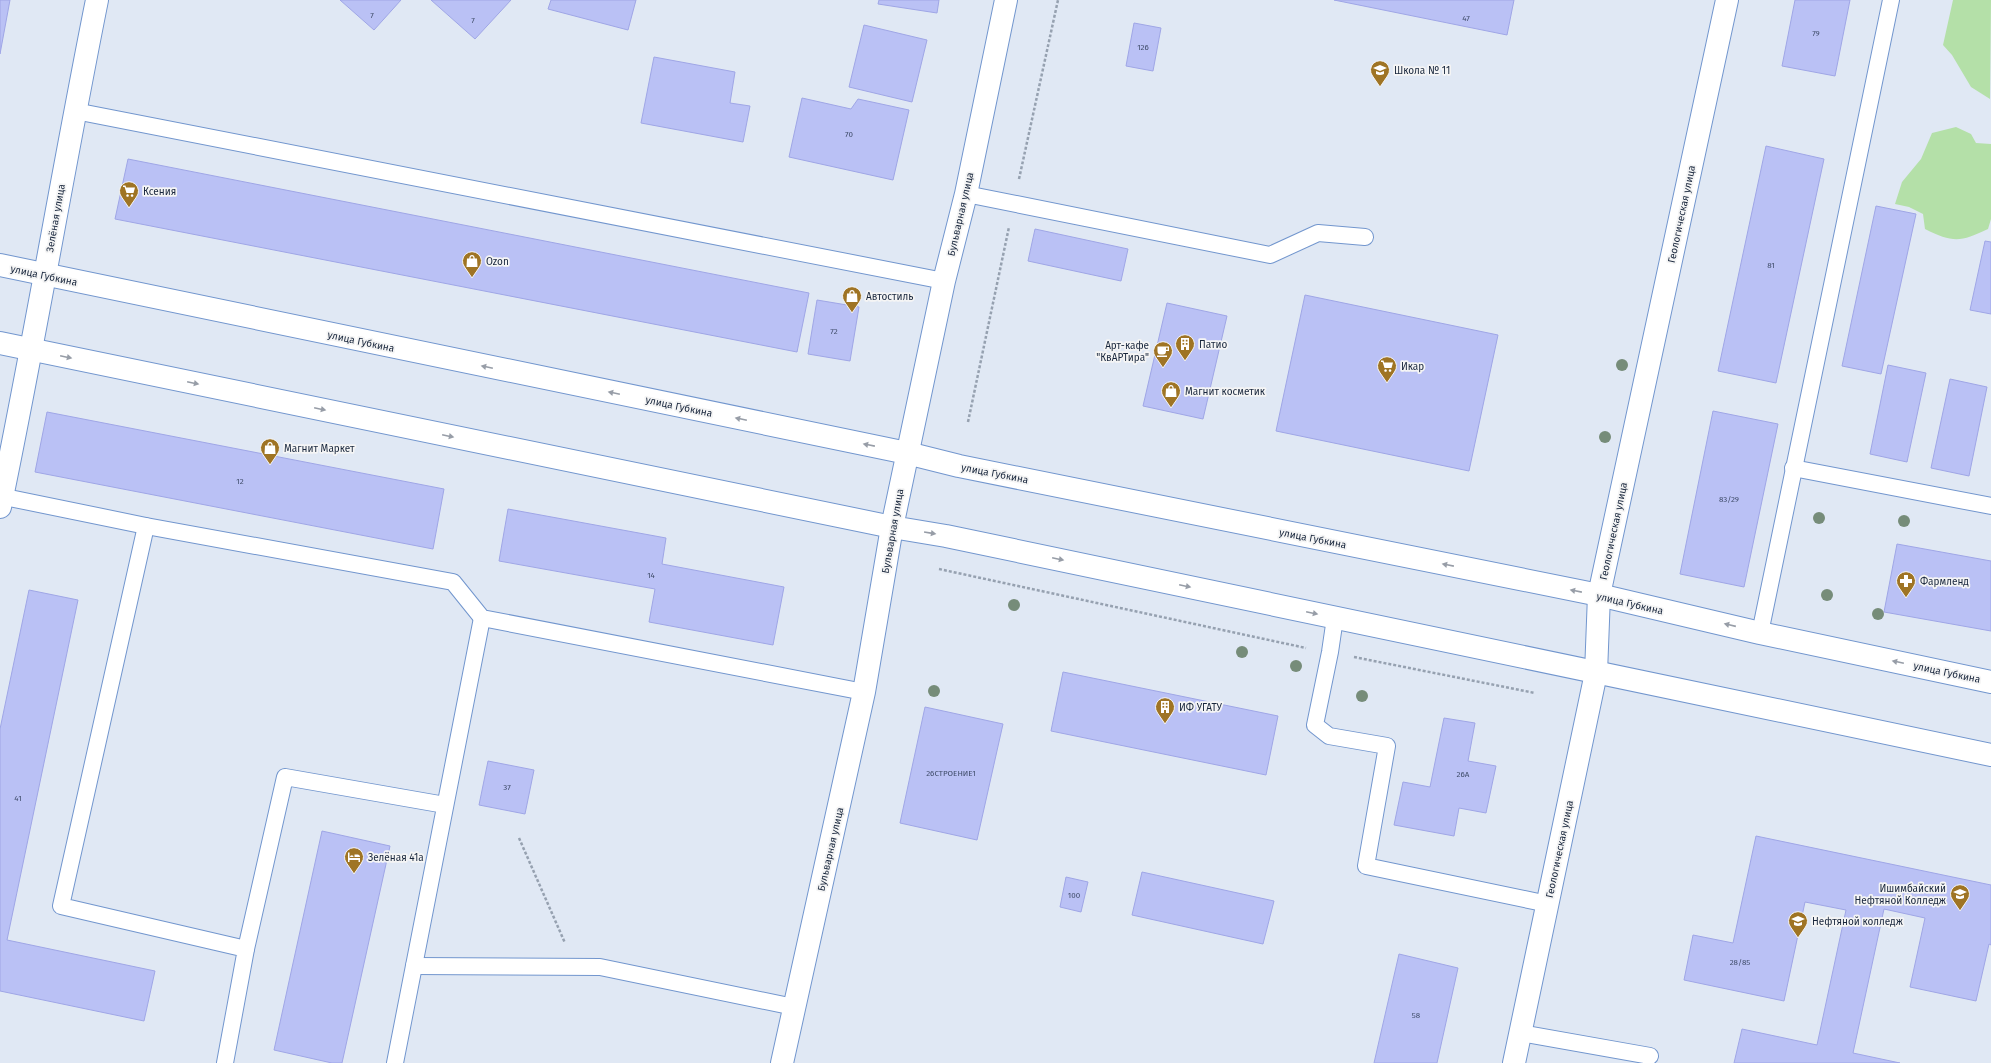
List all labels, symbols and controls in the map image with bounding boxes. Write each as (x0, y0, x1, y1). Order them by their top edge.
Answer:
house number: 7 (370, 11, 374, 20)
house number: 47 (1462, 14, 1470, 23)
house number: 7 (471, 16, 475, 25)
house number: 79 (1812, 29, 1820, 38)
house number: 126 (1137, 43, 1149, 52)
school or university icon: Школа № 11 (1369, 59, 1391, 87)
place label: Школа № 11 (1394, 65, 1450, 77)
house number: 70 (845, 130, 853, 139)
street label: Геологическая улица (1666, 164, 1698, 264)
street label: Бульварная улица (945, 171, 976, 257)
supermarket icon: Ксения (118, 180, 140, 208)
street label: Зелёная улица (43, 183, 68, 253)
place label: Ксения (143, 186, 176, 198)
shop icon: Ozon (461, 250, 483, 278)
place label: Ozon (486, 256, 509, 268)
house number: 81 (1767, 261, 1775, 270)
street label: улица Губкина (9, 263, 78, 289)
shop icon: Автостиль (841, 285, 863, 313)
place label: Автостиль (866, 291, 913, 303)
house number: 72 (830, 327, 838, 336)
street label: улица Губкина (326, 329, 395, 355)
building icon: Патио (1174, 333, 1196, 361)
place label: Патио (1199, 339, 1228, 351)
place label: Арт-кафе "КвАРТира" (1096, 340, 1149, 364)
cafe icon: Арт-кафе "КвАРТира" (1152, 340, 1174, 368)
one-way arrow (59, 354, 72, 360)
supermarket icon: Икар (1376, 355, 1398, 383)
place label: Икар (1401, 361, 1424, 373)
one-way arrow (480, 363, 493, 369)
shop icon: Магнит косметик (1160, 380, 1182, 408)
one-way arrow (187, 381, 199, 387)
place label: Магнит косметик (1185, 386, 1266, 398)
one-way arrow (608, 390, 620, 396)
street label: улица Губкина (644, 394, 713, 420)
one-way arrow (314, 407, 326, 413)
one-way arrow (735, 416, 747, 422)
one-way arrow (441, 433, 454, 439)
shop icon: Магнит Маркет (259, 437, 281, 465)
one-way arrow (863, 442, 875, 448)
place label: Магнит Маркет (284, 443, 355, 455)
street label: улица Губкина (960, 462, 1029, 486)
house number: 12 (236, 477, 244, 486)
street label: Геологическая улица (1598, 481, 1630, 581)
street label: Бульварная улица (880, 488, 906, 574)
house number: 83/29 (1719, 495, 1739, 504)
street label: улица Губкина (1278, 527, 1347, 551)
one-way arrow (924, 530, 937, 536)
one-way arrow (1052, 557, 1064, 563)
one-way arrow (1442, 562, 1455, 568)
pharmacy icon: Фармленд (1895, 570, 1917, 598)
house number: 14 (647, 571, 656, 580)
place label: Фармленд (1920, 576, 1969, 588)
one-way arrow (1179, 584, 1191, 590)
one-way arrow (1570, 587, 1582, 593)
street label: улица Губкина (1595, 590, 1664, 617)
one-way arrow (1306, 610, 1318, 616)
one-way arrow (1724, 622, 1736, 628)
one-way arrow (1892, 658, 1904, 664)
street label: улица Губкина (1912, 660, 1981, 686)
building icon: ИФ УГАТУ (1154, 696, 1176, 724)
place label: ИФ УГАТУ (1179, 702, 1223, 714)
house number: 26СТРОЕНИЕ1 (926, 769, 976, 778)
house number: 26А (1457, 770, 1470, 779)
house number: 37 (503, 783, 511, 792)
house number: 41 (14, 794, 22, 803)
street label: Геологическая улица (1544, 799, 1576, 899)
street label: Бульварная улица (815, 806, 846, 892)
hotel icon: Зелёная 41а (343, 846, 365, 874)
place label: Зелёная 41а (368, 851, 424, 864)
place label: Ишимбайский Нефтяной Колледж (1854, 883, 1946, 907)
school or university icon: Ишимбайский Нефтяной Колледж (1949, 883, 1971, 911)
house number: 100 (1068, 891, 1081, 900)
school or university icon: Нефтяной колледж (1787, 910, 1809, 938)
place label: Нефтяной колледж (1812, 916, 1903, 928)
house number: 28/85 (1730, 958, 1750, 967)
house number: 58 (1412, 1011, 1421, 1020)

